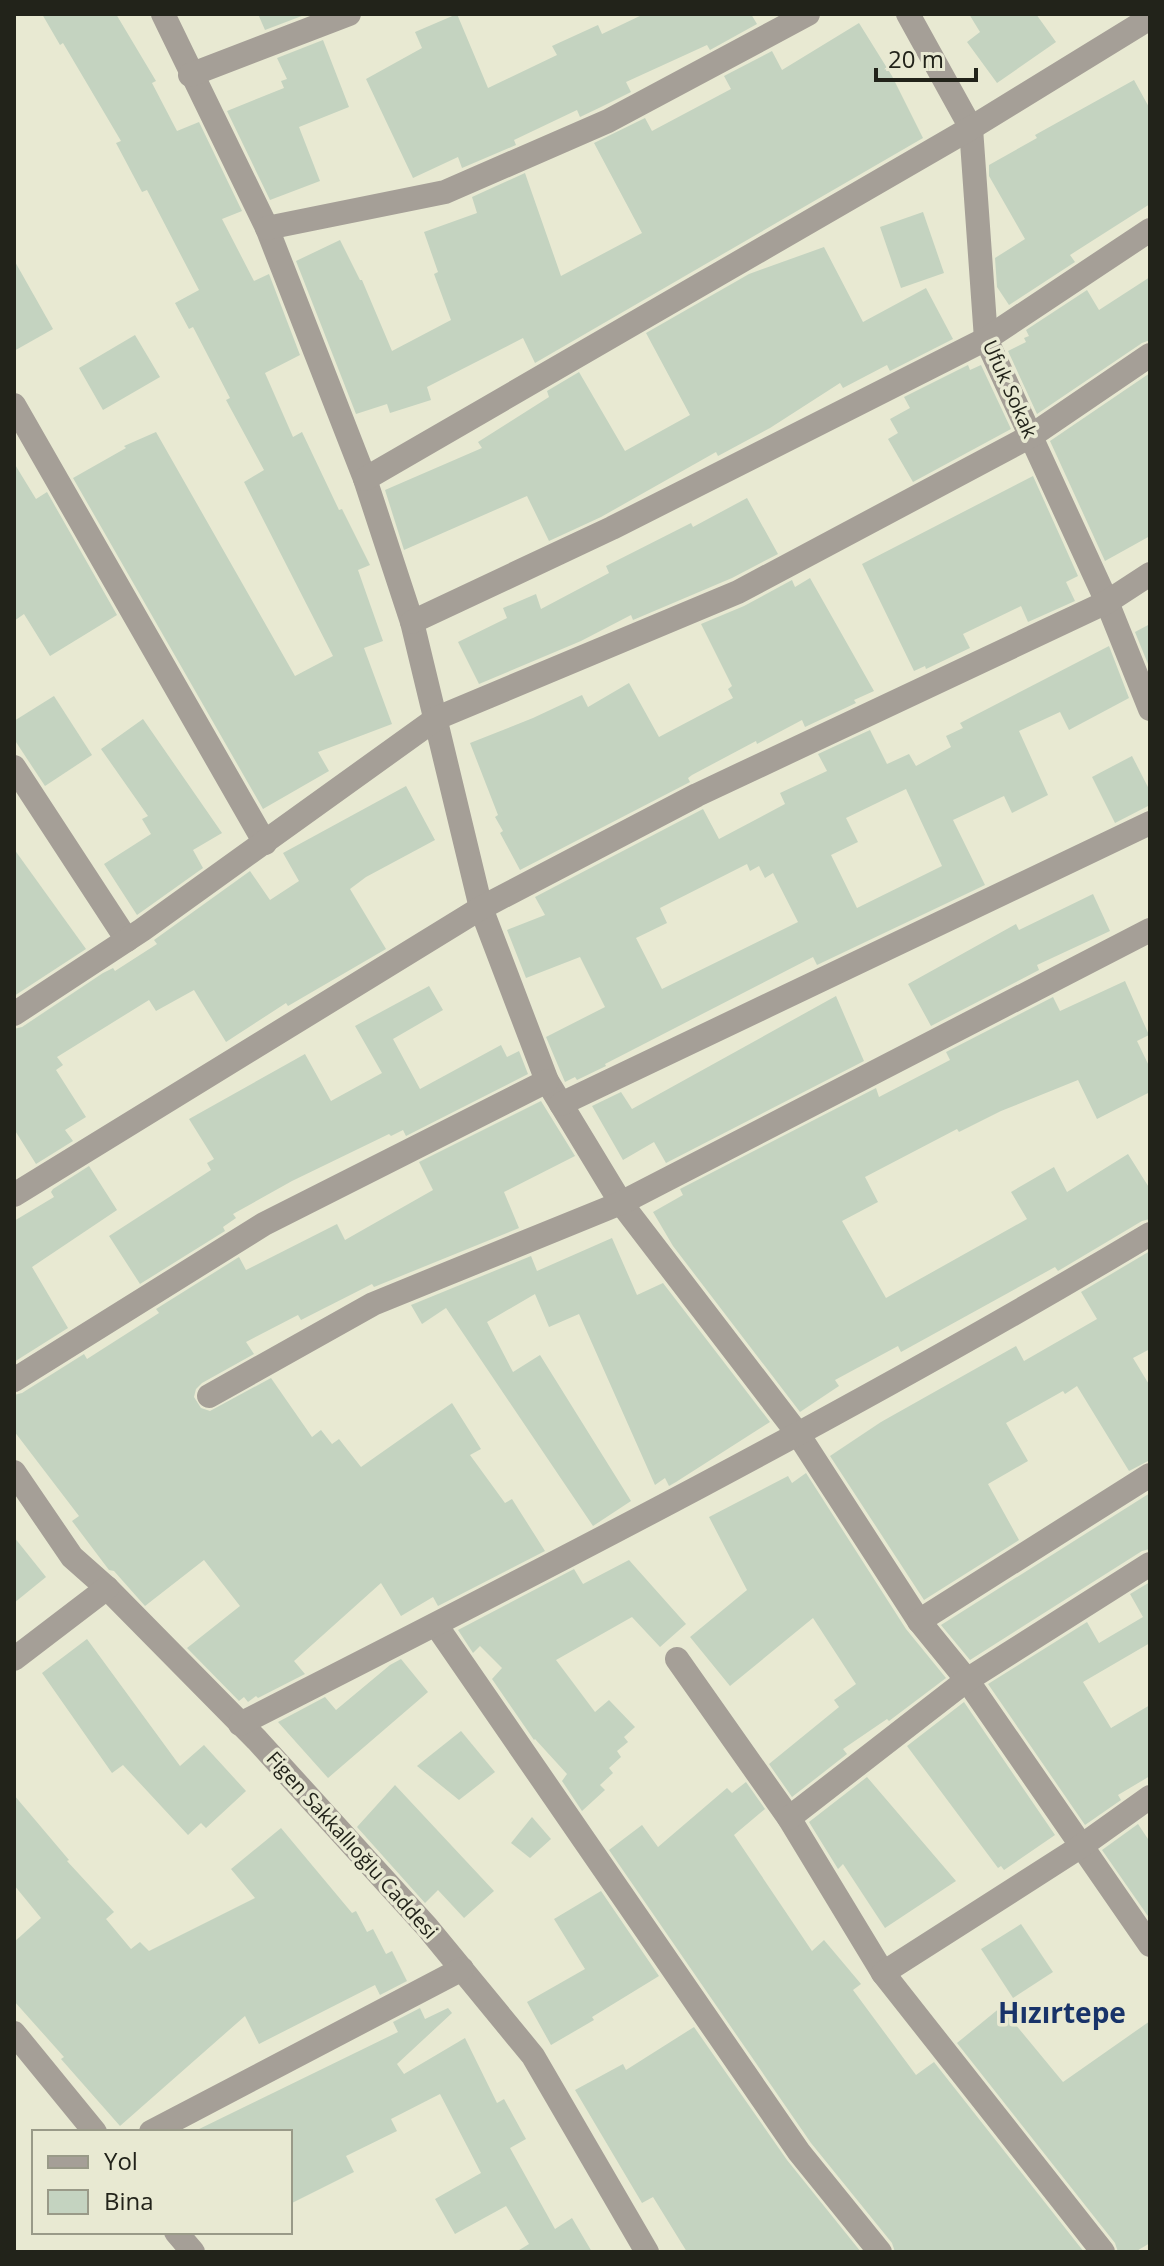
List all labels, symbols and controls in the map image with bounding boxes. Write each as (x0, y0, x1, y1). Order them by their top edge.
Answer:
scale bar (876, 32, 976, 82)
text: 20 m (888, 42, 944, 75)
street label: Ufuk Sokak (977, 336, 1044, 442)
street label: Figen Sakkallıoğlu Caddesi (261, 1745, 444, 1944)
district label: Hızırtepe (998, 1993, 1126, 2031)
legend (32, 2130, 292, 2234)
text: Yol (104, 2144, 138, 2177)
text: Bina (104, 2184, 154, 2217)

